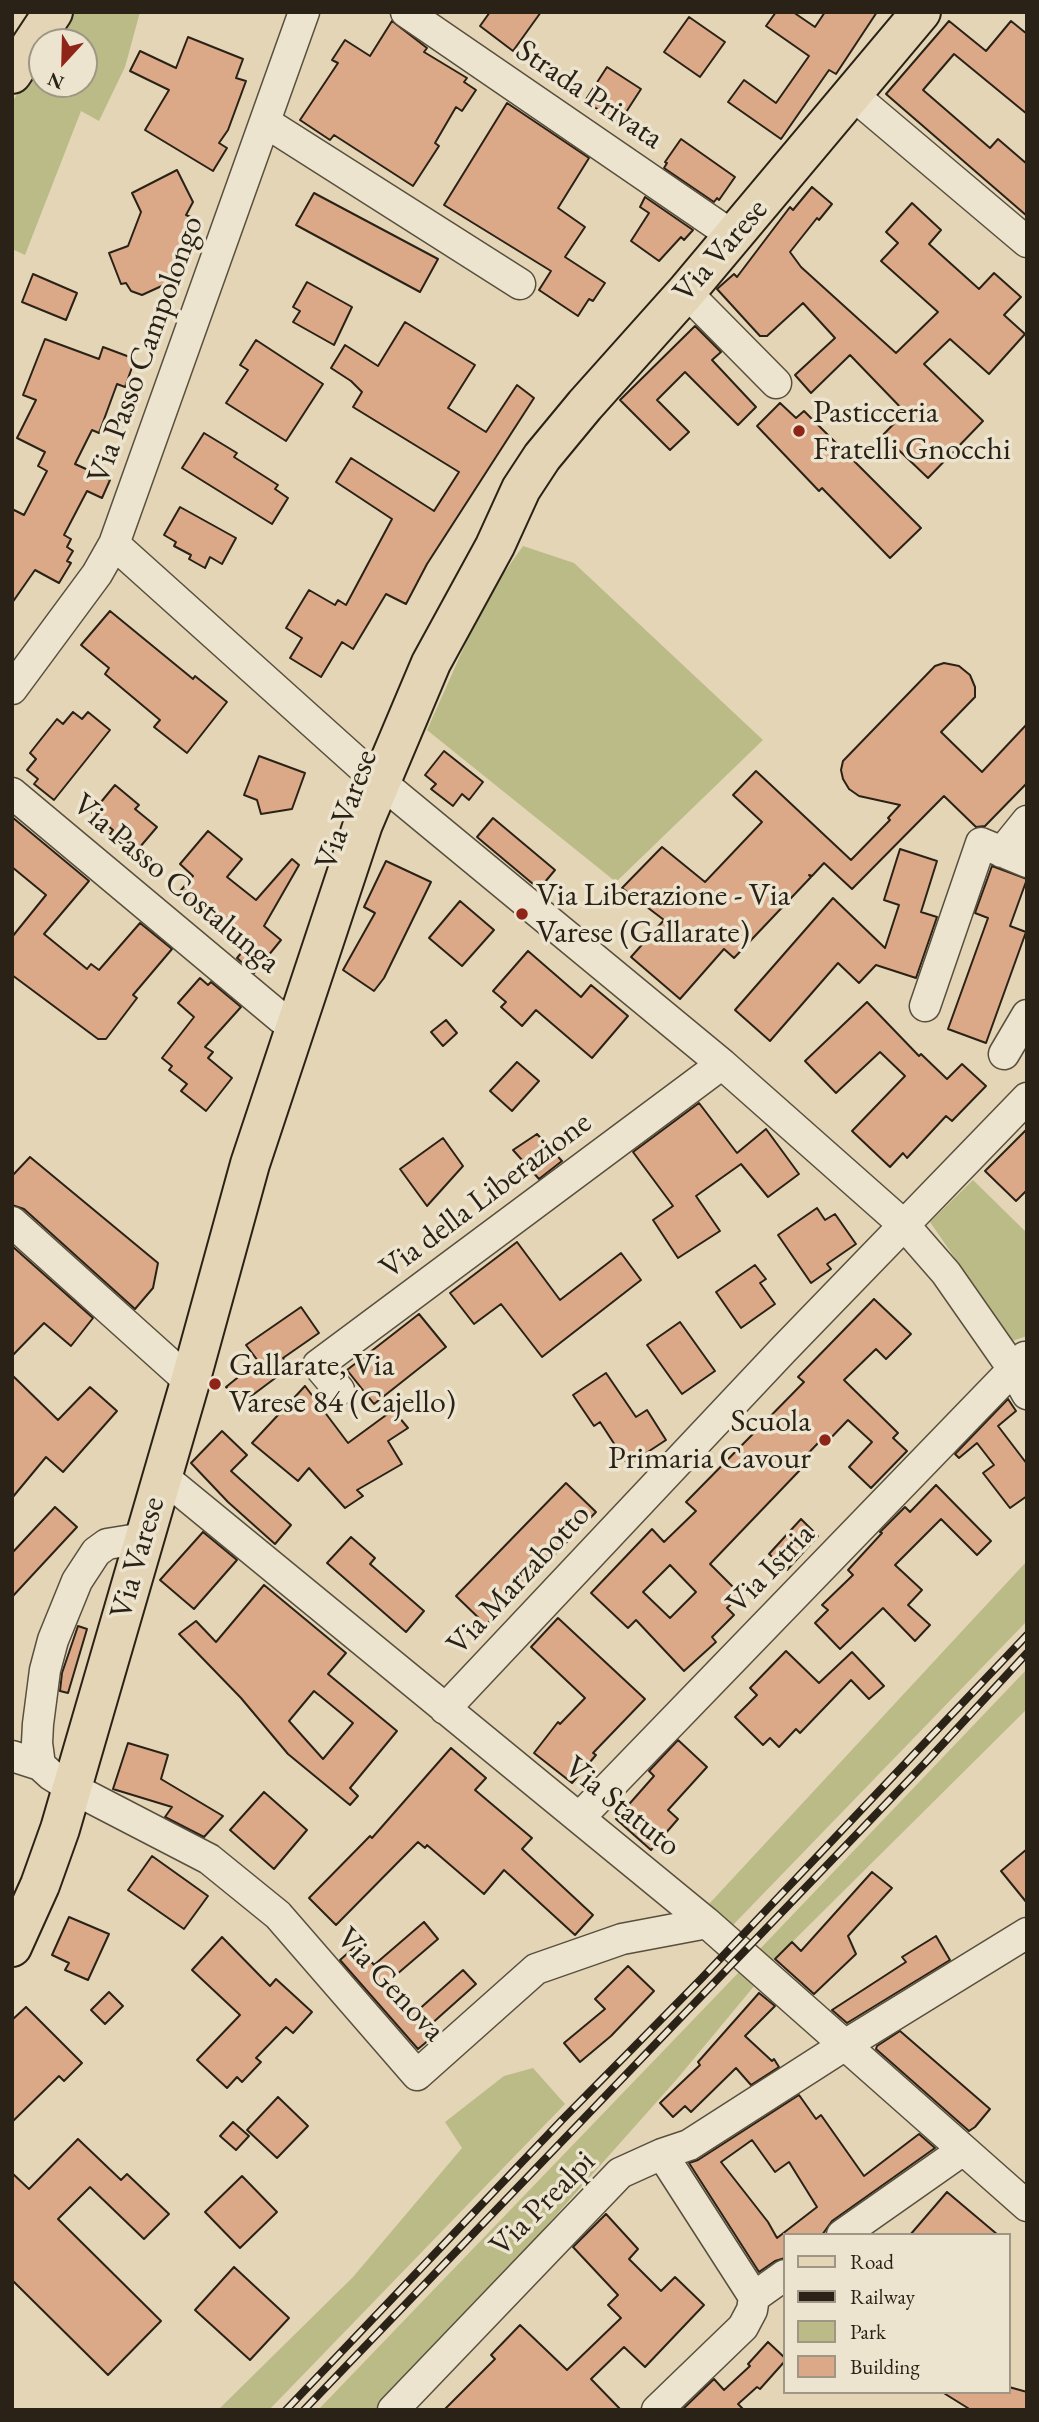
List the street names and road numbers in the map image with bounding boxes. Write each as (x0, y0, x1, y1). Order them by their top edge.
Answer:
street label: Strada Privata (508, 32, 670, 158)
street label: Via Varese (666, 191, 776, 311)
street label: Via Passo Campolongo (80, 211, 212, 489)
street label: Via Varese (308, 745, 386, 875)
street label: Via Passo Costalunga (64, 786, 288, 982)
street label: Via della Liberazione (373, 1104, 599, 1288)
street label: Via Varese (102, 1493, 174, 1623)
street label: Via Marzabotto (439, 1496, 599, 1664)
street label: Via Istria (719, 1516, 823, 1622)
street label: Via Statuto (556, 1749, 688, 1865)
street label: Via Genova (327, 1920, 453, 2050)
street label: Via Prealpi (482, 2143, 604, 2265)

